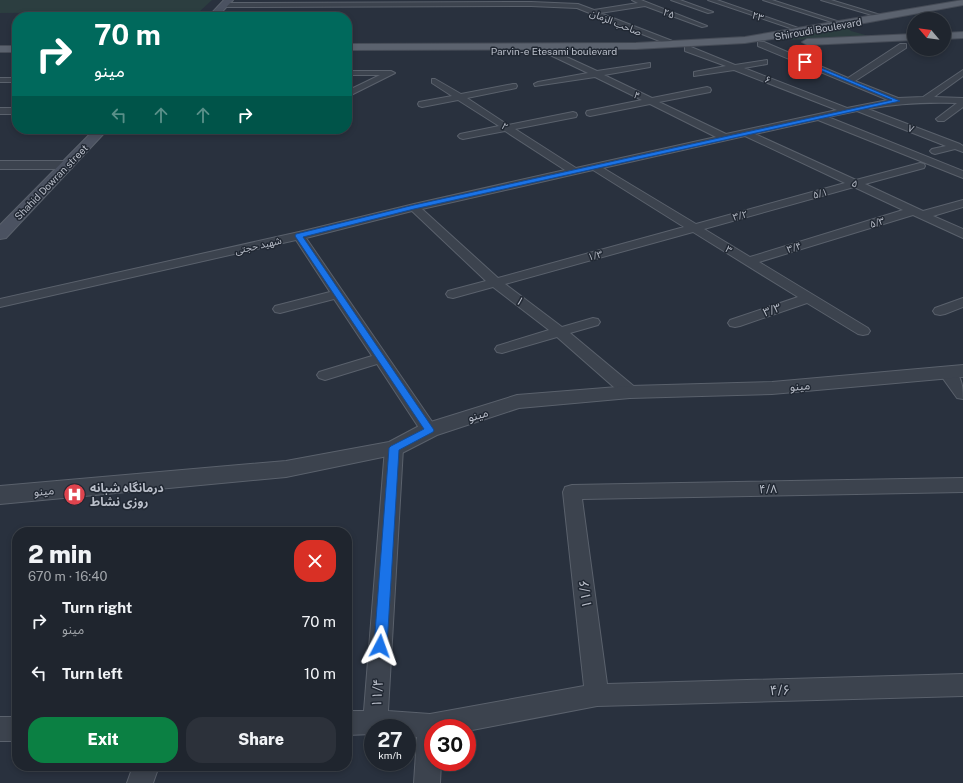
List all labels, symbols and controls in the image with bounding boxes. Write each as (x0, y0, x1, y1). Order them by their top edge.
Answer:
street label: ۲۵ (662, 5, 676, 21)
street label: صاحب الزمان (588, 6, 644, 39)
street label: ۲۳ (751, 8, 766, 24)
north arrow (907, 12, 951, 56)
map controls (907, 12, 951, 56)
street label: Shiroudi Boulevard (774, 15, 862, 43)
text: 70 m (94, 18, 161, 51)
icon: right (28, 28, 80, 80)
street label: Parvin-e Etesami boulevard (491, 45, 617, 57)
pin (788, 45, 822, 79)
icon: arrive (794, 51, 816, 73)
text: مینو (94, 60, 125, 81)
street label: ۶ (763, 72, 773, 86)
street label: ۴ (632, 88, 642, 102)
icon: left (108, 104, 130, 126)
icon: ahead (150, 104, 172, 126)
icon: ahead (192, 104, 214, 126)
icon: right (234, 104, 256, 126)
street label: ۲ (499, 119, 511, 133)
street label: ۷ (906, 121, 916, 135)
street label: Shahid Dowran street (12, 142, 90, 222)
street label: ۵ (850, 176, 860, 190)
street label: ۵/۱ (811, 185, 829, 201)
street label: ۳/۲ (731, 207, 749, 223)
street label: ۵/۳ (868, 214, 886, 230)
street label: شهید حجتی (233, 234, 283, 256)
street label: ۳/۴ (785, 239, 803, 255)
street label: ۳ (723, 242, 735, 256)
street label: ۱/۳ (586, 247, 604, 263)
street label: ۱ (513, 293, 527, 309)
street label: ۳/۳ (761, 300, 783, 320)
street label: مینو (789, 378, 811, 394)
street label: مینو (466, 405, 490, 425)
place label: درمانگاه شبانه روزی نشاط (90, 481, 164, 509)
hospital icon: درمانگاه شبانه روزی نشاط (62, 482, 88, 508)
street label: ۴/۸ (759, 482, 777, 496)
street label: مینو (33, 483, 55, 499)
text: 2 min (28, 540, 92, 568)
button: close (294, 540, 336, 582)
text: 670 m · 16:40 (28, 569, 107, 584)
street label: ۱۱/۶ (575, 579, 595, 609)
text: Turn right (62, 599, 132, 616)
icon: right (28, 610, 50, 632)
text: 70 m (301, 613, 336, 630)
text: مینو (62, 622, 84, 637)
position arrow (359, 625, 401, 667)
icon: left (28, 662, 50, 684)
text: Turn left (62, 665, 123, 682)
text: 10 m (304, 665, 336, 682)
street label: ۱۱/۴ (368, 678, 386, 708)
street label: ۴/۶ (769, 682, 791, 698)
button: Exit (28, 717, 178, 763)
button: Share (186, 717, 336, 763)
speed limit sign: 30 (424, 719, 476, 771)
text: 27 (377, 728, 403, 752)
text: km/h (378, 749, 402, 761)

